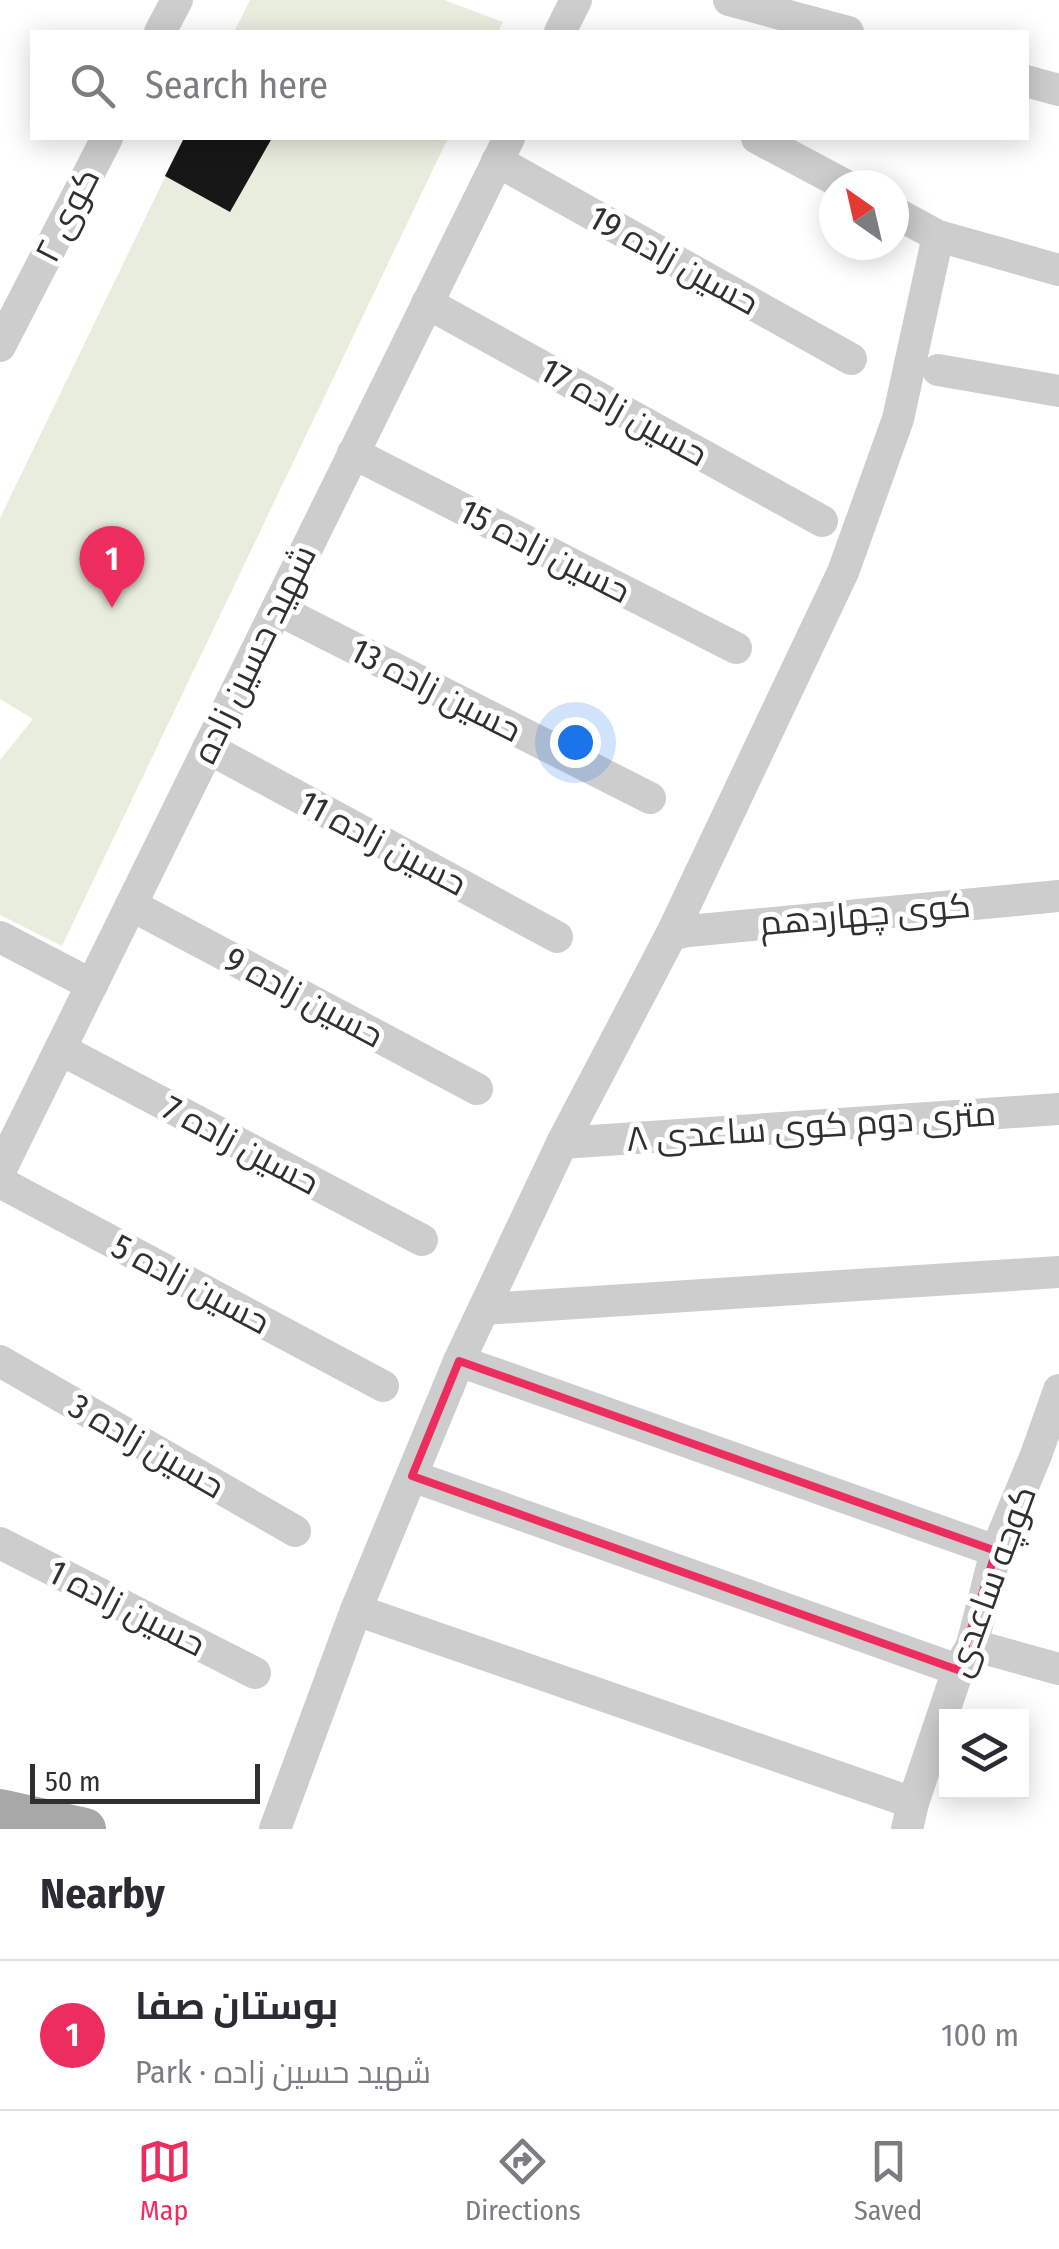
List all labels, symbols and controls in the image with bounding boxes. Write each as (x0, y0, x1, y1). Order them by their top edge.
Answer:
search box (30, 30, 1029, 140)
icon: search (65, 58, 120, 113)
text: Search here (145, 62, 328, 108)
street label: کوی ۲ (26, 161, 108, 269)
north arrow (819, 170, 909, 260)
street label: حسین زاده 19 (582, 196, 766, 324)
street label: حسین زاده 17 (533, 349, 715, 475)
street label: حسین زاده 15 (452, 490, 638, 612)
pin: 1 (80, 526, 144, 608)
street label: شهید حسین زاده (183, 538, 325, 770)
street label: حسین زاده 13 (344, 629, 528, 751)
your location (550, 717, 601, 768)
street label: حسین زاده 11 (292, 781, 474, 905)
street label: کوی چهاردهم (758, 884, 972, 947)
street label: حسین زاده 9 (217, 938, 391, 1056)
street label: حسین زاده 7 (156, 1086, 326, 1204)
street label: ۸ متری دوم کوی ساعدی (625, 1092, 998, 1163)
street label: حسین زاده 5 (105, 1225, 277, 1343)
street label: حسین زاده 3 (62, 1385, 232, 1507)
street label: کوچه ساعدی (937, 1480, 1047, 1683)
street label: حسین زاده 1 (42, 1551, 212, 1665)
map controls (939, 1709, 1029, 1799)
button: layers (939, 1709, 1029, 1799)
scale bar (30, 1759, 260, 1804)
text: 50 m (45, 1765, 101, 1798)
text: Nearby (40, 1869, 165, 1919)
text: بوستان صفا (135, 1983, 338, 2029)
text: 1 (66, 2016, 79, 2054)
text: 100 m (941, 2016, 1019, 2054)
text: Park · شهید حسین زاده (135, 2053, 431, 2091)
tab: Map (137, 2134, 192, 2227)
tab: Directions (465, 2134, 581, 2227)
tab: Saved (854, 2134, 922, 2227)

